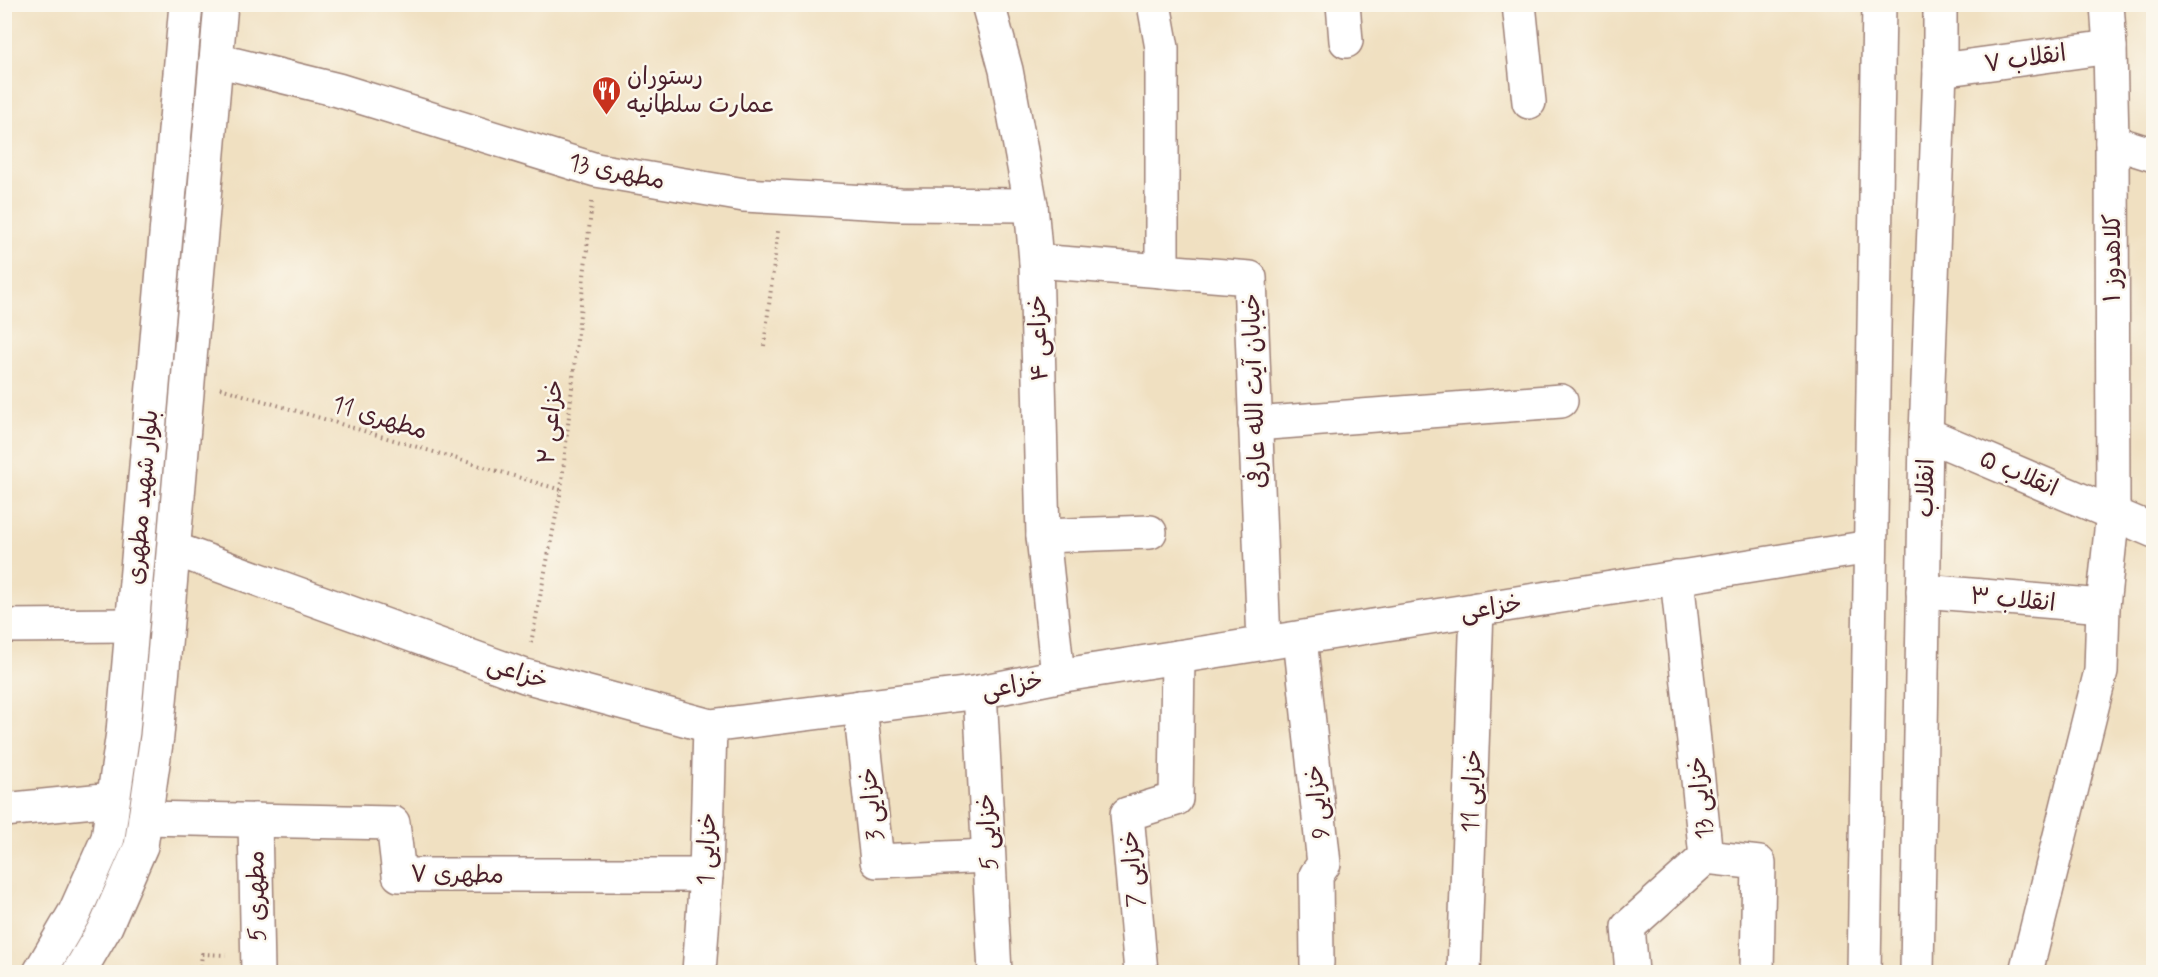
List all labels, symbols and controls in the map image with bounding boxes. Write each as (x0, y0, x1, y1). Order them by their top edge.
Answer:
street label: انقلاب ۷ (1982, 38, 2068, 81)
place label: رستوران عمارت سلطانیه (627, 62, 775, 121)
restaurant icon: رستوران عمارت سلطانیه (590, 74, 622, 116)
street label: مطهری 13 (566, 147, 668, 198)
street label: کلاهدوز ۱ (2098, 214, 2129, 302)
street label: خیابان آیت الله عارفی (1236, 293, 1274, 489)
street label: خزاعی ۴ (1023, 294, 1056, 382)
street label: خزاعی ۲ (532, 378, 571, 466)
street label: مطهری 11 (328, 389, 431, 448)
street label: بلوار شهید مطهری (120, 408, 167, 586)
street label: انقلاب ۵ (1974, 444, 2062, 505)
street label: انقلاب (1910, 458, 1943, 518)
street label: انقلاب ۳ (1969, 581, 2057, 620)
street label: خزاعی (1458, 588, 1524, 629)
street label: خزاعی (483, 649, 552, 698)
street label: خزاعی (979, 665, 1046, 708)
street label: خزایی 11 (1456, 749, 1489, 833)
street label: خزایی 13 (1682, 755, 1721, 841)
street label: خزایی 9 (1299, 763, 1338, 840)
street label: خزایی 3 (853, 766, 892, 842)
street label: خزایی 5 (971, 793, 1006, 871)
street label: خزایی 1 (691, 812, 724, 886)
street label: خزایی 7 (1115, 829, 1152, 909)
street label: مطهری 5 (241, 850, 274, 942)
street label: مطهری ۷ (410, 859, 504, 892)

